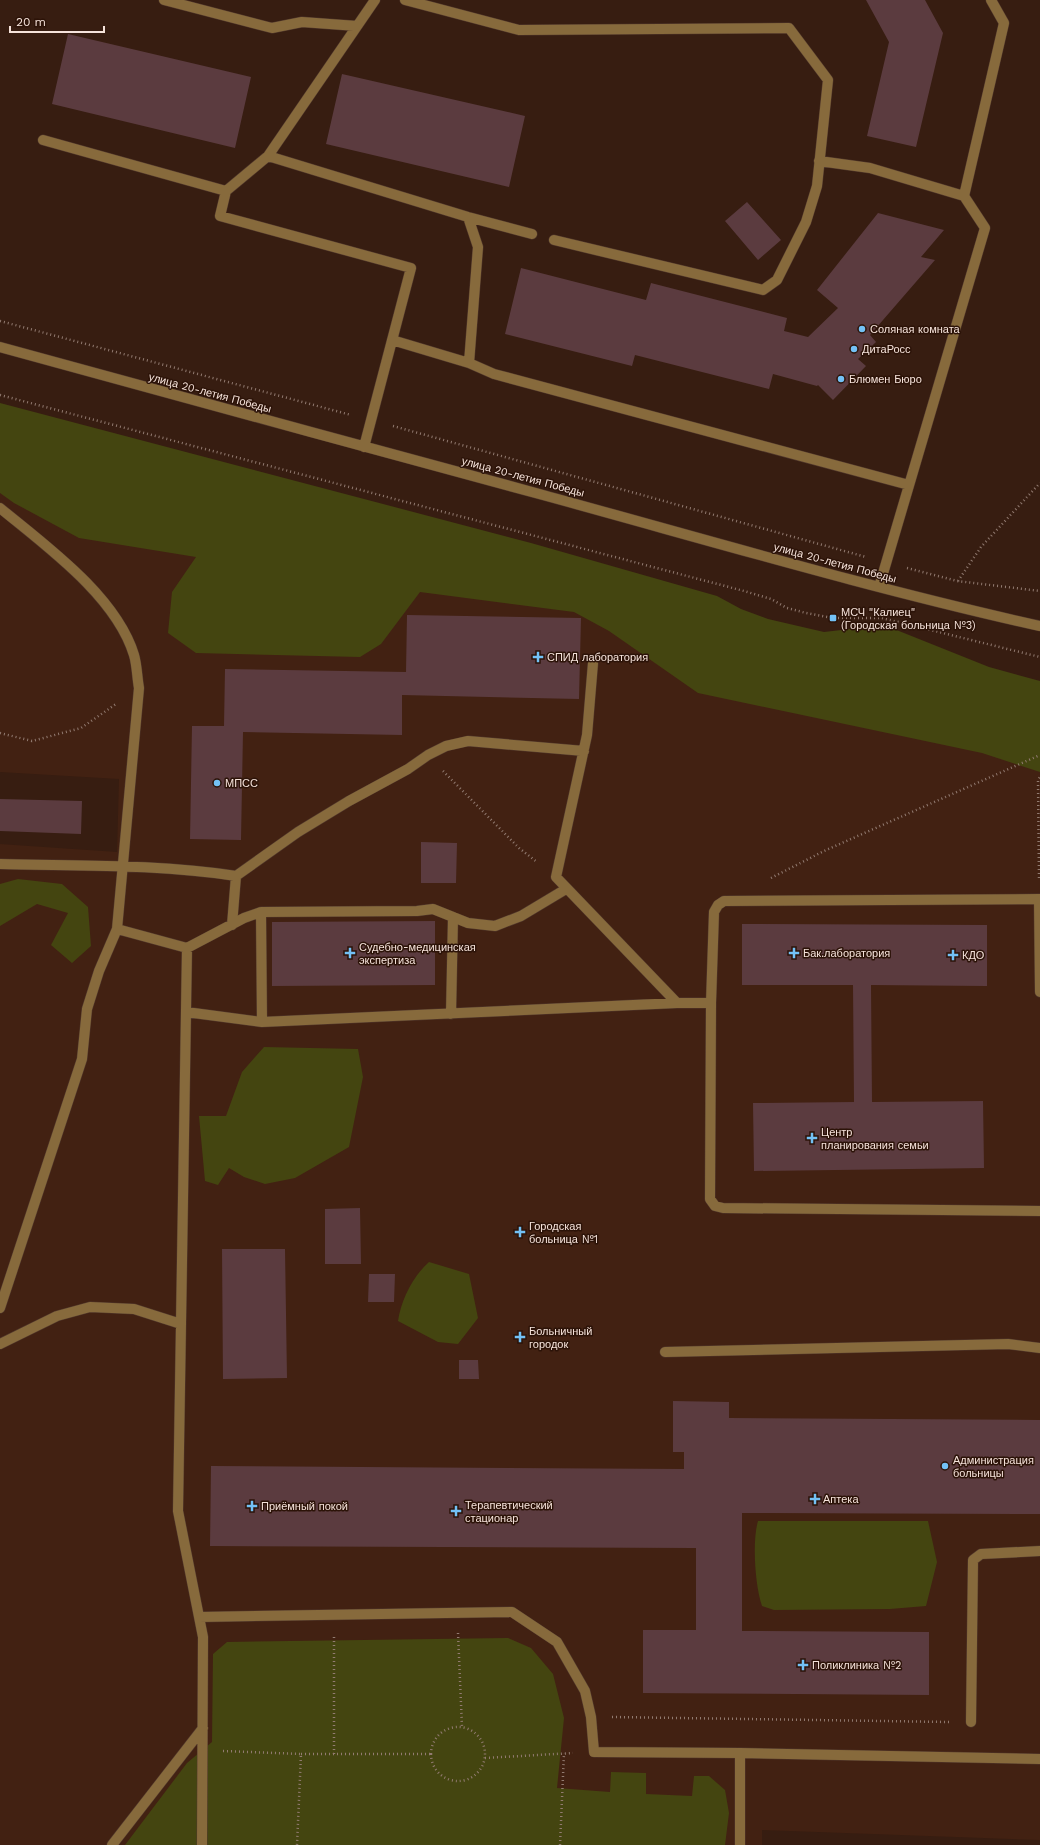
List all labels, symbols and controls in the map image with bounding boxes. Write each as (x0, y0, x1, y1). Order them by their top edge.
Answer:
scale bar (10, 8, 104, 34)
text: 20 m (16, 15, 46, 29)
place label: Соляная комната (870, 323, 961, 336)
marker: Соляная комната (857, 324, 867, 334)
place label: ДитаРосс (862, 343, 911, 356)
marker: ДитаРосс (849, 344, 859, 354)
street label: улица 20-летия Победы (147, 370, 273, 416)
place label: Блюмен Бюро (849, 373, 922, 386)
marker: Блюмен Бюро (836, 374, 846, 384)
street label: улица 20-летия Победы (460, 454, 586, 500)
street label: улица 20-летия Победы (772, 540, 898, 586)
place label: МСЧ "Калиец" (Городская больница №3) (841, 606, 976, 632)
marker: МСЧ "Калиец" (Городская больница №3) (828, 613, 838, 623)
marker: СПИД лаборатория (532, 651, 544, 663)
place label: СПИД лаборатория (547, 651, 648, 664)
place label: МПСС (225, 777, 258, 790)
marker: МПСС (212, 778, 222, 788)
place label: Судебно-медицинская экспертиза (359, 941, 476, 967)
marker: Судебно-медицинская экспертиза (344, 947, 356, 959)
marker: Бак.лаборатория (788, 947, 800, 959)
place label: Бак.лаборатория (803, 947, 890, 960)
marker: КДО (947, 949, 959, 961)
place label: КДО (962, 949, 985, 962)
place label: Центр планирования семьи (821, 1126, 929, 1152)
marker: Центр планирования семьи (806, 1132, 818, 1144)
place label: Городская больница №1 (529, 1220, 598, 1246)
marker: Городская больница №1 (514, 1226, 526, 1238)
place label: Больничный городок (529, 1325, 592, 1351)
marker: Больничный городок (514, 1331, 526, 1343)
place label: Администрация больницы (953, 1454, 1034, 1480)
marker: Администрация больницы (940, 1461, 950, 1471)
place label: Аптека (823, 1493, 859, 1506)
marker: Аптека (810, 1494, 820, 1504)
place label: Терапевтический стационар (465, 1499, 553, 1525)
marker: Приёмный покой (246, 1500, 258, 1512)
place label: Приёмный покой (261, 1500, 348, 1513)
marker: Терапевтический стационар (450, 1505, 462, 1517)
marker: Поликлиника №2 (797, 1659, 809, 1671)
place label: Поликлиника №2 (812, 1659, 901, 1672)

